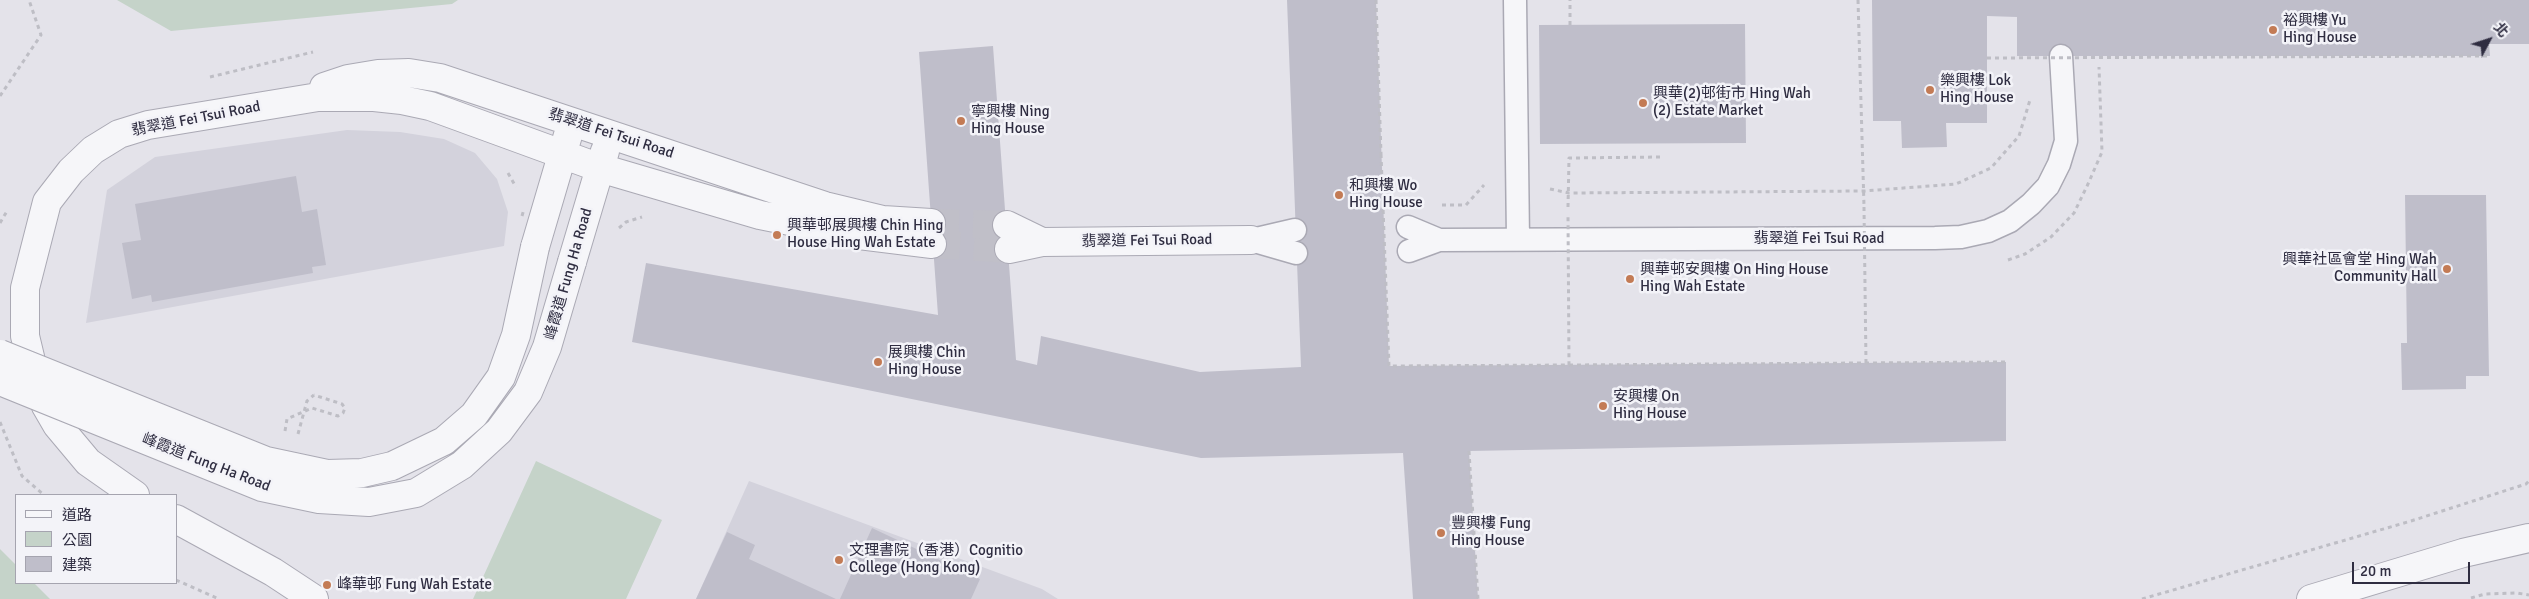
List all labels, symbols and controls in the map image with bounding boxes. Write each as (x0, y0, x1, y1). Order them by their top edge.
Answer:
place label: 裕興樓 Yu Hing House (2283, 12, 2357, 47)
north arrow (2464, 15, 2514, 65)
text: 北 (2490, 19, 2512, 41)
marker: 裕興樓 Yu Hing House (2267, 24, 2279, 36)
place label: 樂興樓 Lok Hing House (1940, 72, 2014, 107)
marker: 樂興樓 Lok Hing House (1924, 84, 1936, 96)
place label: 興華(2)邨街市 Hing Wah (2) Estate Market (1653, 85, 1811, 120)
marker: 興華(2)邨街市 Hing Wah (2) Estate Market (1637, 97, 1649, 109)
street label: 翡翠道 Fei Tsui Road (130, 98, 262, 140)
place label: 寧興樓 Ning Hing House (971, 103, 1050, 138)
street label: 翡翠道 Fei Tsui Road (546, 105, 676, 163)
marker: 寧興樓 Ning Hing House (955, 115, 967, 127)
place label: 和興樓 Wo Hing House (1349, 177, 1423, 212)
marker: 和興樓 Wo Hing House (1333, 189, 1345, 201)
street label: 峰霞道 Fung Ha Road (542, 206, 596, 342)
place label: 興華邨展興樓 Chin Hing House Hing Wah Estate (787, 217, 943, 252)
marker: 興華邨展興樓 Chin Hing House Hing Wah Estate (771, 229, 783, 241)
street label: 翡翠道 Fei Tsui Road (1754, 230, 1884, 248)
street label: 翡翠道 Fei Tsui Road (1081, 231, 1213, 251)
place label: 興華社區會堂 Hing Wah Community Hall (2282, 251, 2437, 286)
place label: 興華邨安興樓 On Hing House Hing Wah Estate (1640, 261, 1828, 296)
marker: 興華社區會堂 Hing Wah Community Hall (2441, 263, 2453, 275)
marker: 興華邨安興樓 On Hing House Hing Wah Estate (1624, 273, 1636, 285)
place label: 展興樓 Chin Hing House (888, 344, 966, 379)
marker: 展興樓 Chin Hing House (872, 356, 884, 368)
place label: 安興樓 On Hing House (1613, 388, 1687, 423)
marker: 安興樓 On Hing House (1597, 400, 1609, 412)
street label: 峰霞道 Fung Ha Road (139, 430, 273, 496)
legend (15, 494, 178, 584)
text: 道路 (62, 506, 92, 524)
place label: 豐興樓 Fung Hing House (1451, 515, 1531, 550)
marker: 豐興樓 Fung Hing House (1435, 527, 1447, 539)
text: 公園 (62, 531, 92, 549)
place label: 文理書院（香港）Cognitio College (Hong Kong) (849, 542, 1023, 577)
scale bar (2354, 552, 2472, 584)
marker: 文理書院（香港）Cognitio College (Hong Kong) (833, 554, 845, 566)
text: 建築 (62, 556, 92, 574)
text: 20 m (2360, 562, 2391, 580)
place label: 峰華邨 Fung Wah Estate (337, 576, 492, 594)
marker: 峰華邨 Fung Wah Estate (321, 579, 333, 591)

